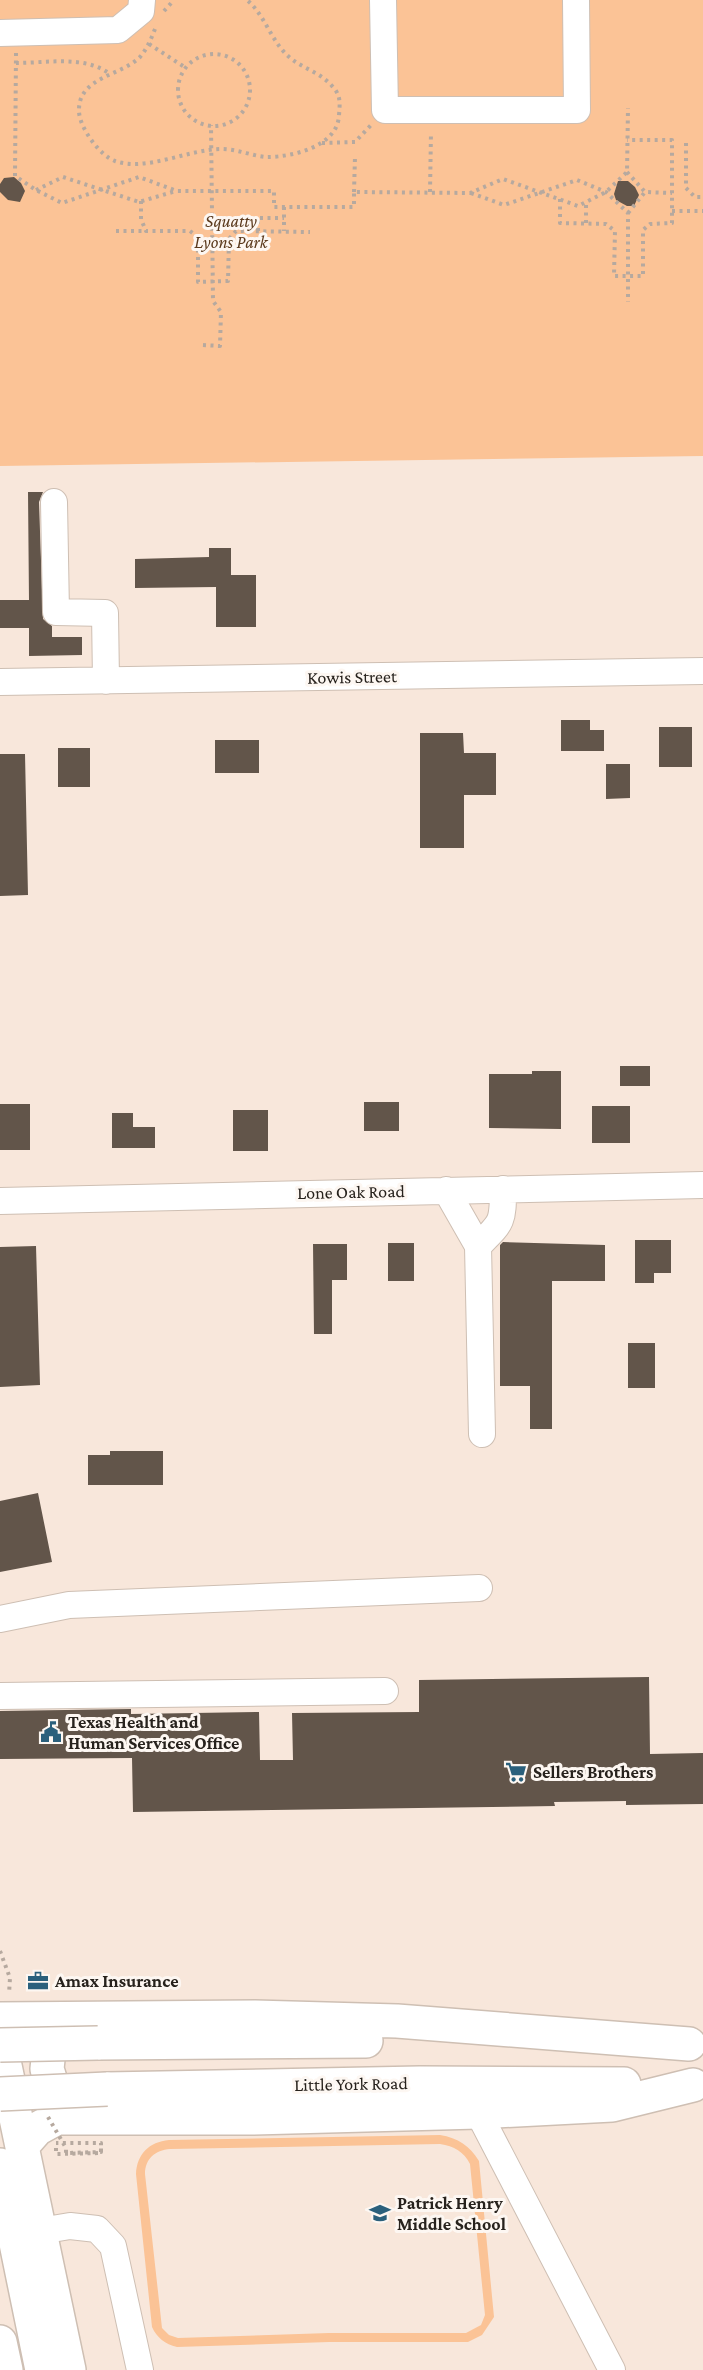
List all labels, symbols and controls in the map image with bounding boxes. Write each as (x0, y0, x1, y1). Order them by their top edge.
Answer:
park label: Squatty Lyons Park (194, 211, 269, 252)
street label: Kowis Street (307, 666, 398, 688)
street label: Lone Oak Road (297, 1181, 406, 1203)
place label: Texas Health and Human Services Office (68, 1712, 239, 1753)
public building icon: Texas Health and Human Services Office (39, 1720, 63, 1744)
supermarket icon: Sellers Brothers (504, 1760, 528, 1784)
place label: Sellers Brothers (533, 1762, 653, 1782)
office icon: Amax Insurance (26, 1969, 50, 1993)
place label: Amax Insurance (54, 1971, 179, 1991)
street label: Little York Road (294, 2073, 408, 2095)
place label: Patrick Henry Middle School (397, 2193, 506, 2234)
school or university icon: Patrick Henry Middle School (368, 2201, 392, 2225)

